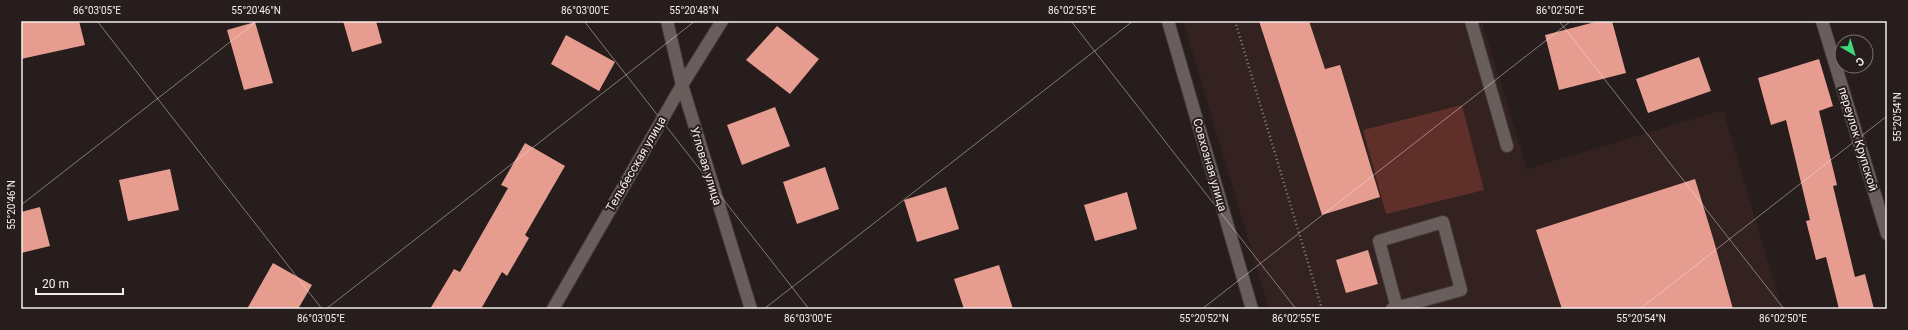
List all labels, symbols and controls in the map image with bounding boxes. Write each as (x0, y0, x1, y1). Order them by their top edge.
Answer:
text: 86°03'05"E (73, 5, 121, 16)
text: 55°20'46"N (231, 5, 281, 16)
text: 86°03'00"E (561, 5, 609, 16)
text: 55°20'48"N (669, 5, 719, 16)
text: 86°02'55"E (1048, 5, 1096, 16)
text: 86°02'50"E (1536, 5, 1584, 16)
north arrow (1834, 34, 1874, 74)
text: С (1853, 54, 1867, 69)
street label: переулок Крупской (1835, 85, 1881, 193)
text: 55°20'54"N (1892, 92, 1903, 142)
street label: Тельбесская улица (603, 114, 669, 214)
street label: Совхозная улица (1190, 117, 1230, 213)
street label: Угловая улица (687, 125, 725, 207)
text: 55°20'46"N (6, 180, 17, 230)
scale bar (36, 270, 123, 296)
text: 20 m (42, 277, 69, 291)
text: 86°03'05"E (297, 313, 345, 324)
text: 86°03'00"E (784, 313, 832, 324)
text: 55°20'52"N (1179, 313, 1229, 324)
text: 86°02'55"E (1272, 313, 1320, 324)
text: 55°20'54"N (1616, 313, 1666, 324)
text: 86°02'50"E (1759, 313, 1807, 324)

